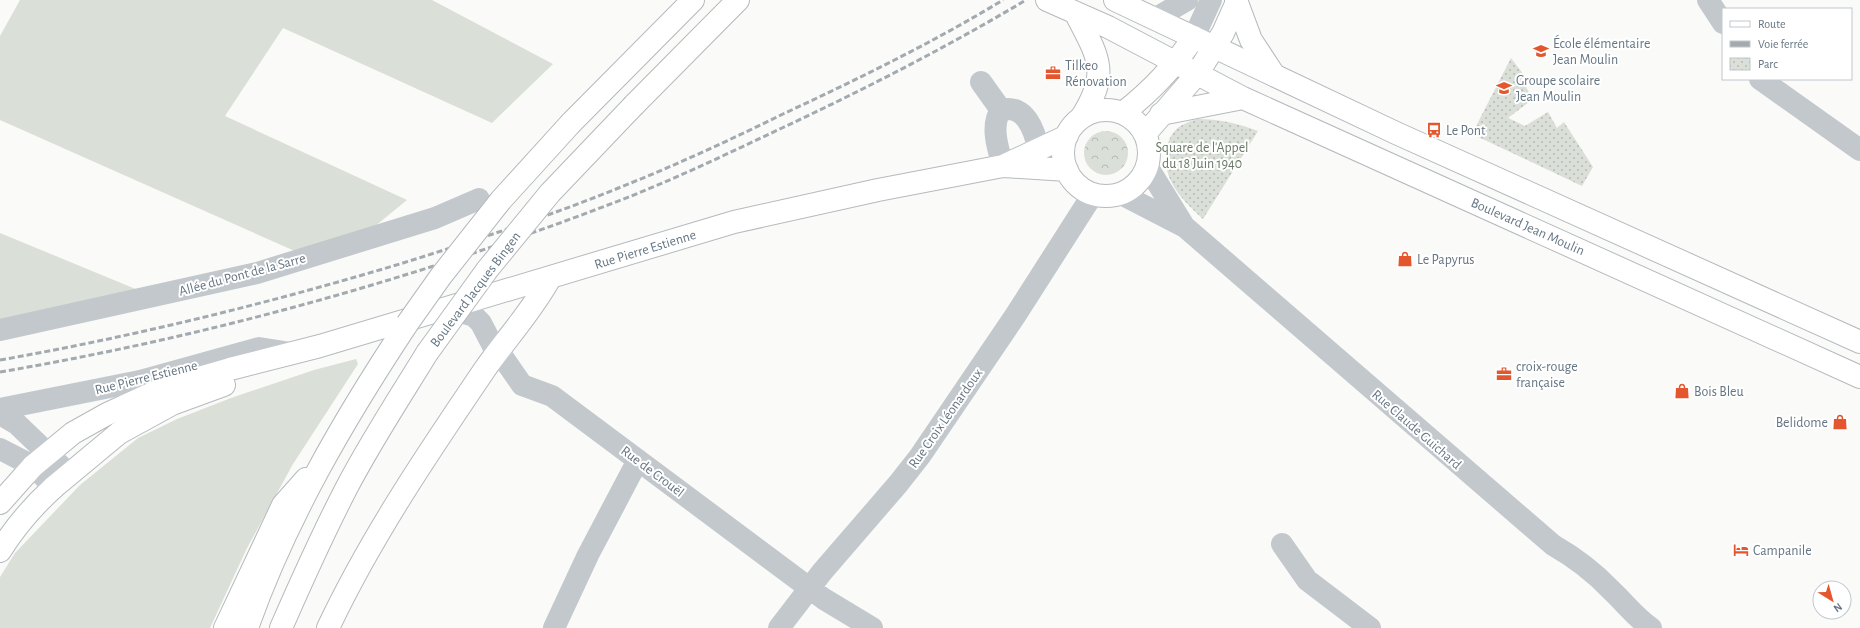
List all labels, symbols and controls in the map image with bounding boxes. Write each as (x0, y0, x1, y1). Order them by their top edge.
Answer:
legend (1722, 8, 1852, 80)
text: Route (1758, 18, 1785, 30)
place label: École élémentaire Jean Moulin (1553, 34, 1650, 67)
text: Voie ferrée (1758, 38, 1808, 50)
school or university icon: École élémentaire Jean Moulin (1532, 42, 1550, 60)
text: Parc (1758, 58, 1778, 70)
place label: Tilkeo Rénovation (1065, 59, 1127, 89)
office icon: Tilkeo Rénovation (1044, 64, 1062, 82)
place label: Groupe scolaire Jean Moulin (1516, 74, 1600, 104)
school or university icon: Groupe scolaire Jean Moulin (1495, 79, 1513, 97)
bus stop icon: Le Pont (1425, 121, 1443, 139)
place label: Le Pont (1446, 124, 1486, 138)
park label: Square de l'Appel du 18 Juin 1940 (1155, 141, 1249, 171)
street label: Boulevard Jean Moulin (1469, 196, 1586, 258)
street label: Rue Pierre Estienne (593, 228, 698, 272)
street label: Boulevard Jacques Bingen (428, 229, 524, 350)
shop icon: Le Papyrus (1396, 250, 1414, 268)
street label: Allée du Pont de la Sarre (177, 251, 307, 299)
place label: Le Papyrus (1417, 253, 1475, 267)
street label: Rue Pierre Estienne (93, 358, 199, 397)
place label: croix-rouge française (1516, 360, 1578, 390)
office icon: croix-rouge française (1495, 365, 1513, 383)
street label: Rue Croix Léonardoux (906, 366, 985, 471)
shop icon: Bois Bleu (1673, 382, 1691, 400)
place label: Bois Bleu (1694, 385, 1744, 399)
street label: Rue Claude Guichard (1369, 387, 1464, 472)
shop icon: Belidome (1831, 413, 1849, 431)
place label: Belidome (1776, 416, 1828, 430)
street label: Rue de Crouël (618, 444, 686, 500)
hotel icon: Campanile (1732, 541, 1750, 559)
place label: Campanile (1753, 544, 1812, 558)
north arrow (1812, 580, 1852, 620)
text: N (1831, 601, 1844, 614)

